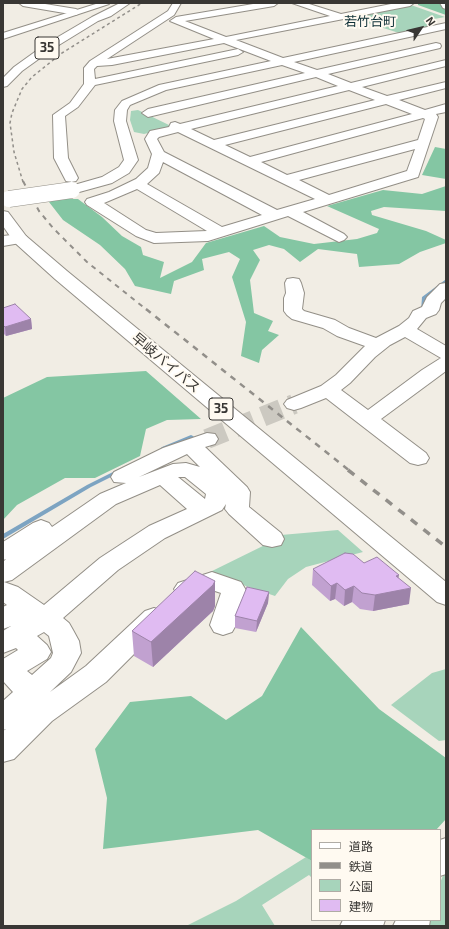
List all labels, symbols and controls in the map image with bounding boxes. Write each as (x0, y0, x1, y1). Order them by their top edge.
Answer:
north arrow (401, 8, 441, 48)
district label: 若竹台町 (344, 14, 396, 30)
text: N (424, 14, 439, 28)
road number: 35 (35, 37, 59, 59)
street label: 早岐バイパス (128, 330, 204, 396)
road number: 35 (209, 398, 233, 420)
legend (311, 829, 441, 921)
text: 道路 (349, 839, 373, 853)
text: 鉄道 (349, 859, 373, 873)
text: 公園 (349, 879, 373, 893)
text: 建物 (349, 899, 373, 913)

